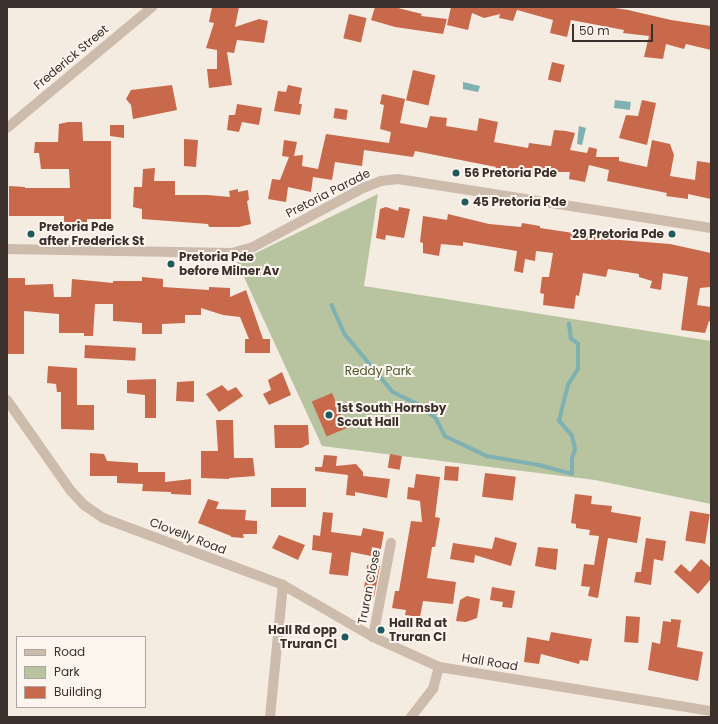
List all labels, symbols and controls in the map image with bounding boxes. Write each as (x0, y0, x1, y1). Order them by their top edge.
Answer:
scale bar (574, 16, 655, 42)
street label: Frederick Street (31, 22, 111, 92)
text: 50 m (579, 22, 610, 39)
street label: Pretoria Parade (283, 166, 373, 220)
place label: 56 Pretoria Pde (464, 166, 557, 180)
marker: 56 Pretoria Pde (451, 168, 461, 178)
place label: 45 Pretoria Pde (473, 195, 566, 209)
marker: 45 Pretoria Pde (460, 197, 470, 207)
place label: Pretoria Pde after Frederick St (39, 220, 144, 248)
place label: 29 Pretoria Pde (572, 227, 664, 241)
marker: Pretoria Pde after Frederick St (26, 229, 36, 239)
marker: 29 Pretoria Pde (667, 229, 677, 239)
place label: Pretoria Pde before Milner Av (179, 250, 279, 278)
marker: Pretoria Pde before Milner Av (166, 259, 176, 269)
park label: Reddy Park (345, 364, 411, 378)
place label: 1st South Hornsby Scout Hall (337, 401, 446, 429)
marker: 1st South Hornsby Scout Hall (324, 410, 334, 420)
street label: Clovelly Road (148, 515, 228, 557)
street label: Truran Close (355, 548, 383, 626)
place label: Hall Rd at Truran Cl (389, 616, 447, 644)
place label: Hall Rd opp Truran Cl (268, 623, 337, 651)
marker: Hall Rd at Truran Cl (376, 625, 386, 635)
marker: Hall Rd opp Truran Cl (340, 632, 350, 642)
legend (16, 636, 146, 708)
text: Road (54, 643, 85, 660)
street label: Hall Road (461, 650, 519, 674)
text: Park (54, 663, 80, 680)
text: Building (54, 683, 102, 700)

